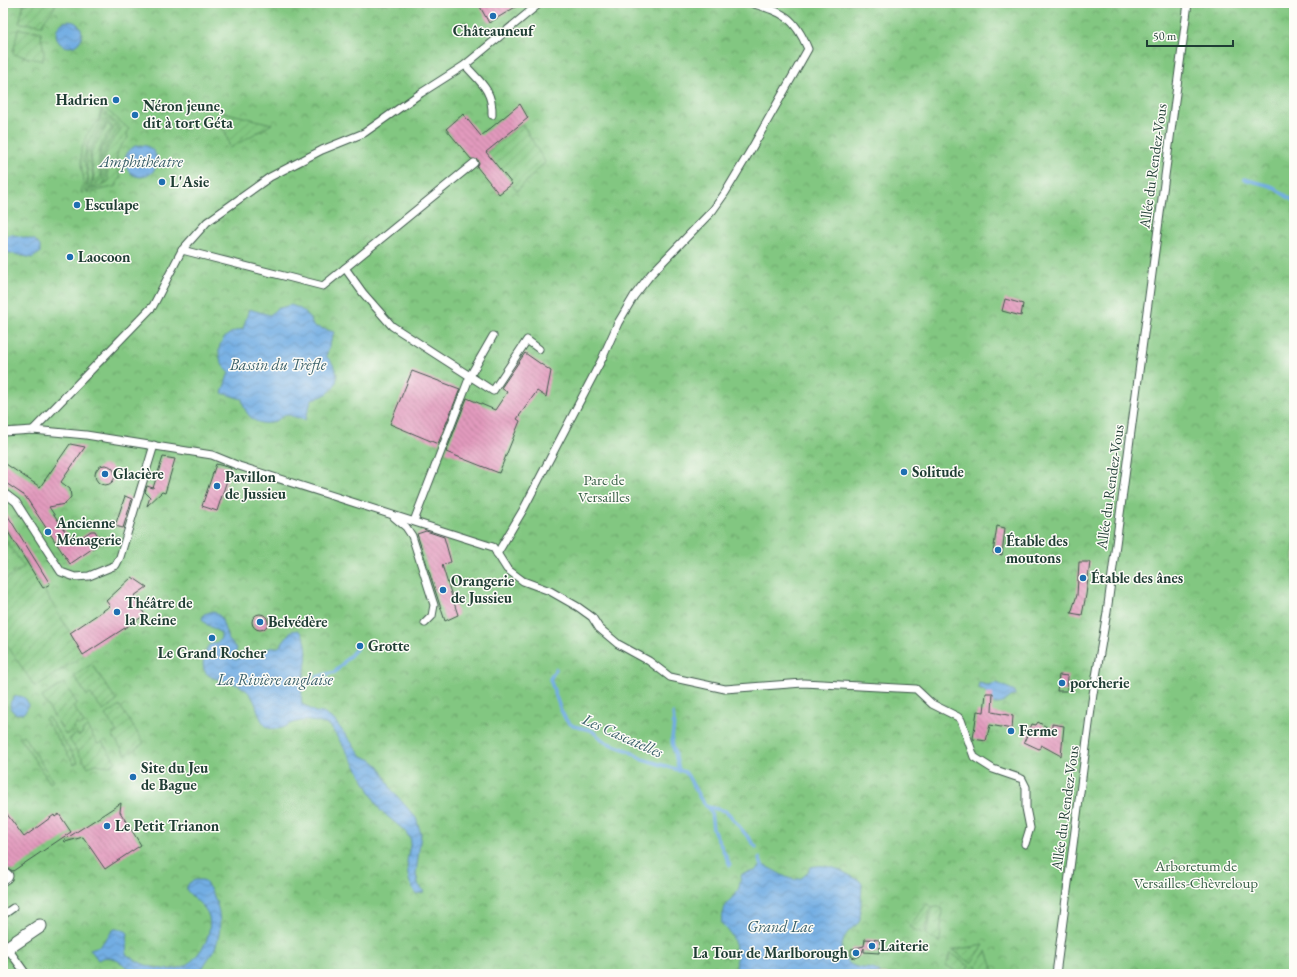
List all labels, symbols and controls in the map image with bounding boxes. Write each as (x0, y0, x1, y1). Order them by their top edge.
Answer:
marker: Châteauneuf (488, 11, 498, 21)
place label: Châteauneuf (453, 21, 536, 40)
scale bar (1147, 22, 1233, 48)
text: 50 m (1153, 28, 1177, 44)
place label: Hadrien (56, 90, 109, 109)
marker: Hadrien (111, 95, 121, 105)
place label: Néron jeune, dit à tort Géta (143, 96, 233, 132)
street label: Allée du Rendez-Vous (1134, 102, 1171, 231)
marker: Néron jeune, dit à tort Géta (130, 110, 140, 120)
water label: Amphithêatre (98, 151, 183, 172)
place label: L'Asie (170, 172, 209, 191)
marker: L'Asie (157, 177, 167, 187)
place label: Esculape (85, 195, 139, 214)
marker: Esculape (72, 200, 82, 210)
place label: Laocoon (78, 247, 131, 266)
marker: Laocoon (65, 252, 75, 262)
water label: Bassin du Trèfle (229, 354, 327, 375)
street label: Allée du Rendez-Vous (1091, 423, 1128, 552)
place label: Solitude (912, 462, 964, 481)
place label: Glacière (113, 464, 164, 483)
place label: Pavillon de Jussieu (225, 467, 287, 503)
marker: Solitude (899, 467, 909, 477)
marker: Glacière (100, 469, 110, 479)
park label: Parc de Versailles (578, 470, 630, 506)
marker: Pavillon de Jussieu (212, 481, 222, 491)
place label: Ancienne Ménagerie (55, 513, 121, 549)
marker: Ancienne Ménagerie (43, 527, 53, 537)
place label: Étable des moutons (1006, 531, 1068, 567)
marker: Étable des moutons (993, 545, 1003, 555)
place label: Étable des ânes (1091, 568, 1183, 587)
place label: Orangerie de Jussieu (451, 571, 514, 607)
marker: Étable des ânes (1078, 573, 1088, 583)
marker: Orangerie de Jussieu (438, 585, 448, 595)
place label: Théâtre de la Reine (125, 593, 192, 629)
marker: Théâtre de la Reine (112, 607, 122, 617)
place label: Belvédère (268, 612, 327, 631)
marker: Belvédère (255, 617, 265, 627)
marker: Le Grand Rocher (207, 633, 217, 643)
place label: Grotte (368, 636, 410, 655)
marker: Grotte (355, 641, 365, 651)
place label: Le Grand Rocher (158, 643, 267, 662)
water label: La Rivière anglaise (216, 669, 334, 690)
place label: porcherie (1070, 673, 1129, 692)
marker: porcherie (1057, 678, 1067, 688)
water label: Les Cascatelles (578, 708, 667, 763)
place label: Ferme (1019, 721, 1058, 740)
marker: Ferme (1006, 726, 1016, 736)
street label: Allée du Rendez-Vous (1046, 744, 1083, 873)
place label: Site du Jeu de Bague (141, 758, 209, 794)
marker: Site du Jeu de Bague (128, 772, 138, 782)
place label: Le Petit Trianon (115, 816, 220, 835)
marker: Le Petit Trianon (102, 821, 112, 831)
park label: Arboretum de Versailles-Chèvreloup (1134, 856, 1258, 892)
water label: Grand Lac (747, 916, 814, 937)
place label: Laiterie (880, 936, 929, 955)
marker: Laiterie (867, 941, 877, 951)
place label: La Tour de Marlborough (693, 943, 849, 962)
marker: La Tour de Marlborough (851, 948, 861, 958)

